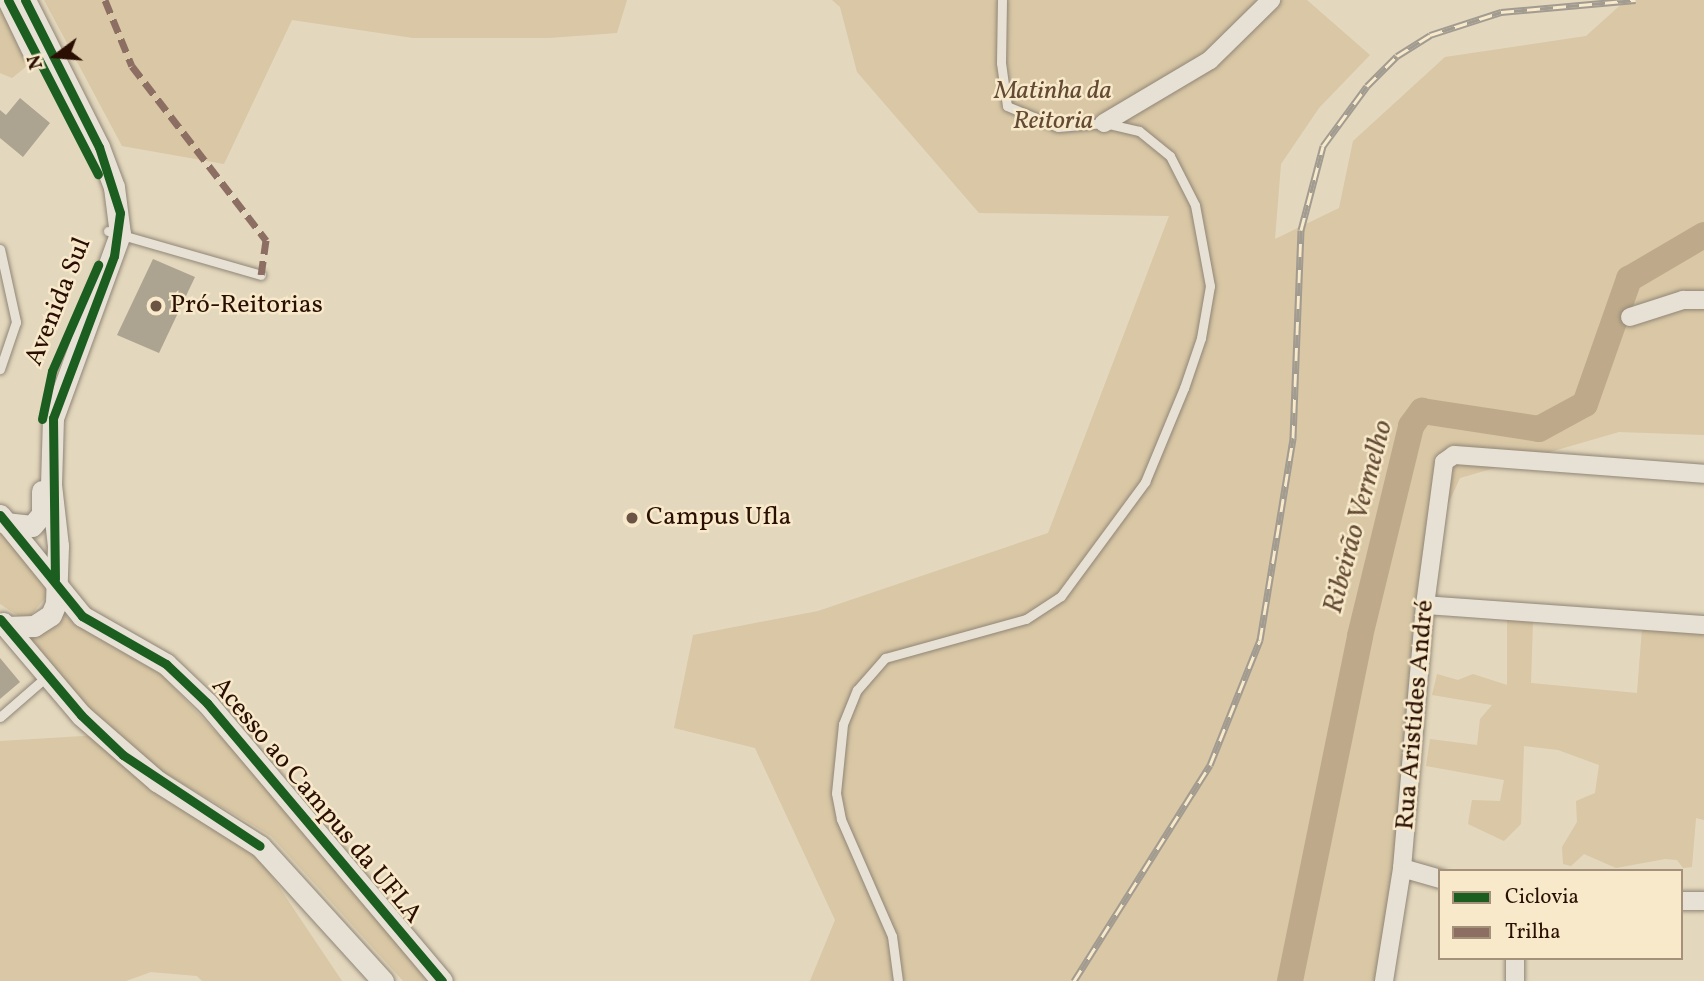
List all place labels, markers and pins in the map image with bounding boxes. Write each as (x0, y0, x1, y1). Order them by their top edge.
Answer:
place label: Pró-Reitorias (170, 290, 323, 322)
marker: Pró-Reitorias (148, 298, 164, 314)
place label: Campus Ufla (646, 502, 792, 534)
marker: Campus Ufla (624, 510, 640, 526)

